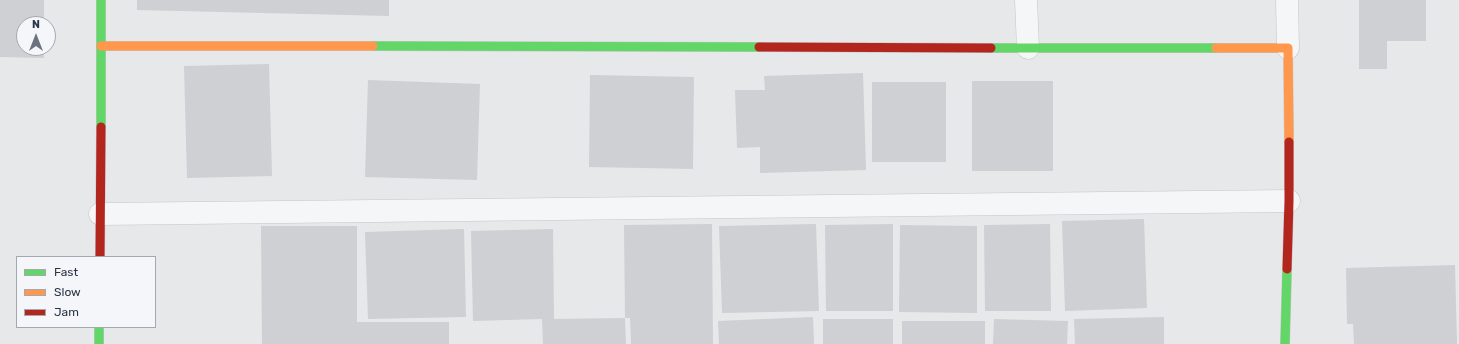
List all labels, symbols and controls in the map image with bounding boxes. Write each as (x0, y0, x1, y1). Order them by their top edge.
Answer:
north arrow (16, 16, 56, 56)
text: N (32, 18, 40, 31)
legend (16, 256, 156, 328)
text: Fast (54, 265, 78, 279)
text: Slow (54, 285, 81, 299)
text: Jam (54, 305, 79, 319)

